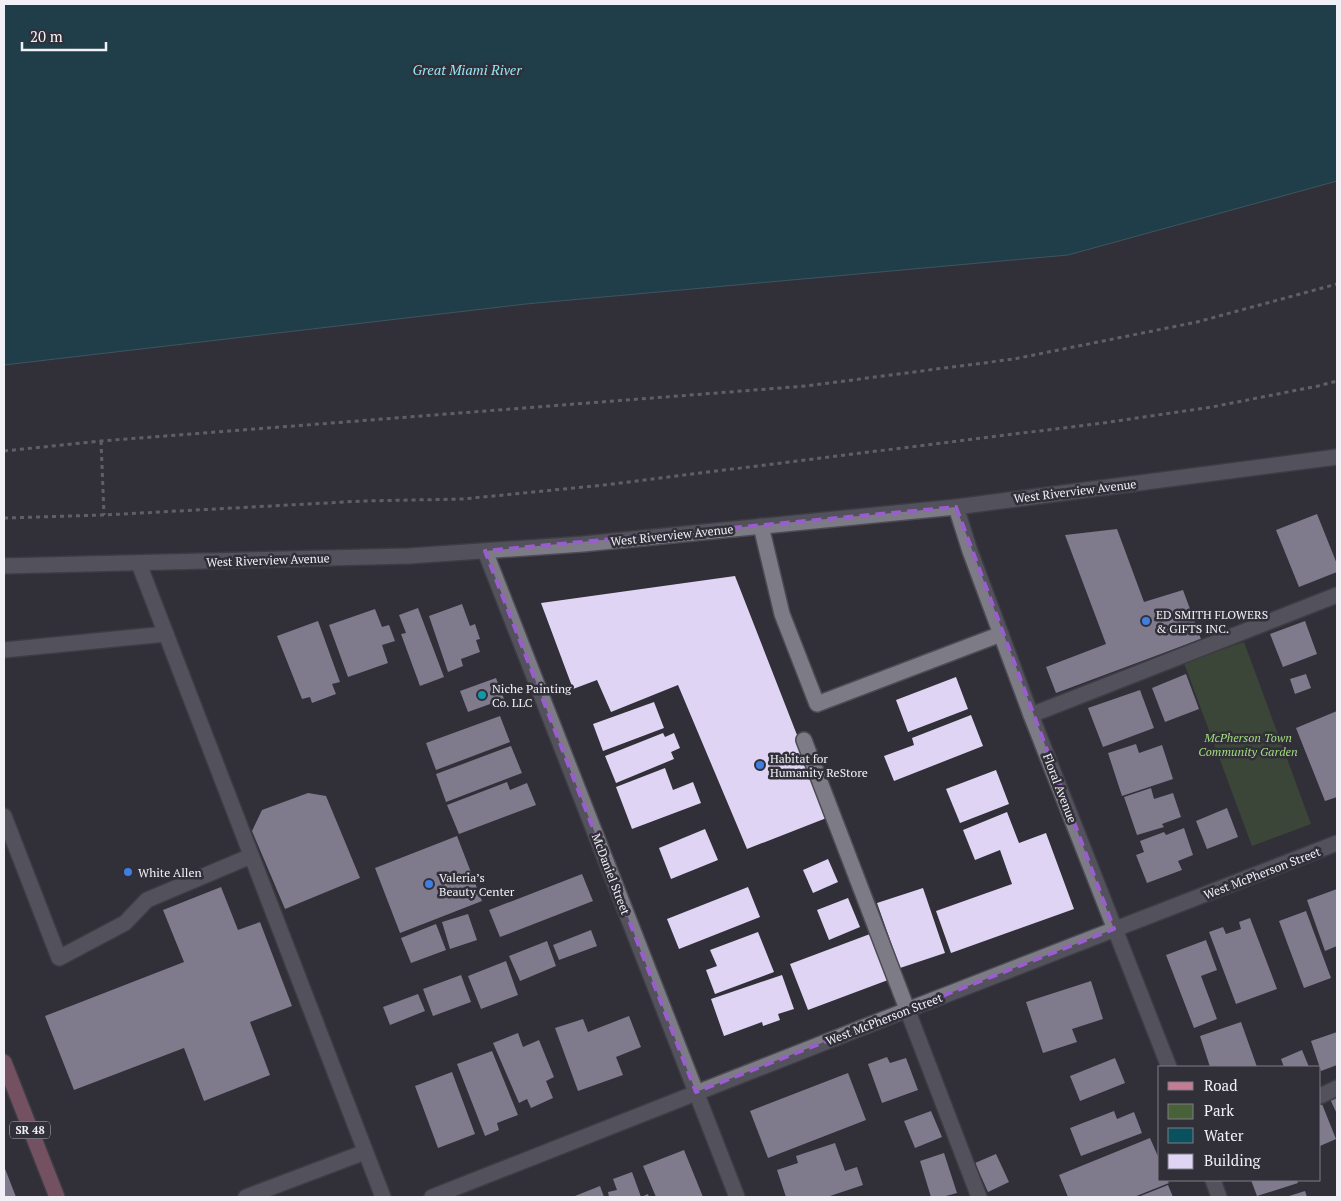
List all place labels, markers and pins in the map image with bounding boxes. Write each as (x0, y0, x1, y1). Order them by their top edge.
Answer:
place label: ED SMITH FLOWERS & GIFTS INC. (1156, 607, 1268, 636)
marker: ED SMITH FLOWERS & GIFTS INC. (1140, 615, 1152, 627)
place label: Niche Painting Co. LLC (492, 681, 572, 710)
marker: Niche Painting Co. LLC (476, 689, 488, 701)
place label: Habitat for Humanity ReStore (770, 751, 868, 780)
marker: Habitat for Humanity ReStore (754, 759, 766, 771)
place label: White Allen (138, 865, 202, 880)
marker: White Allen (122, 866, 134, 878)
place label: Valeria’s Beauty Center (439, 870, 515, 899)
marker: Valeria’s Beauty Center (423, 878, 435, 890)

